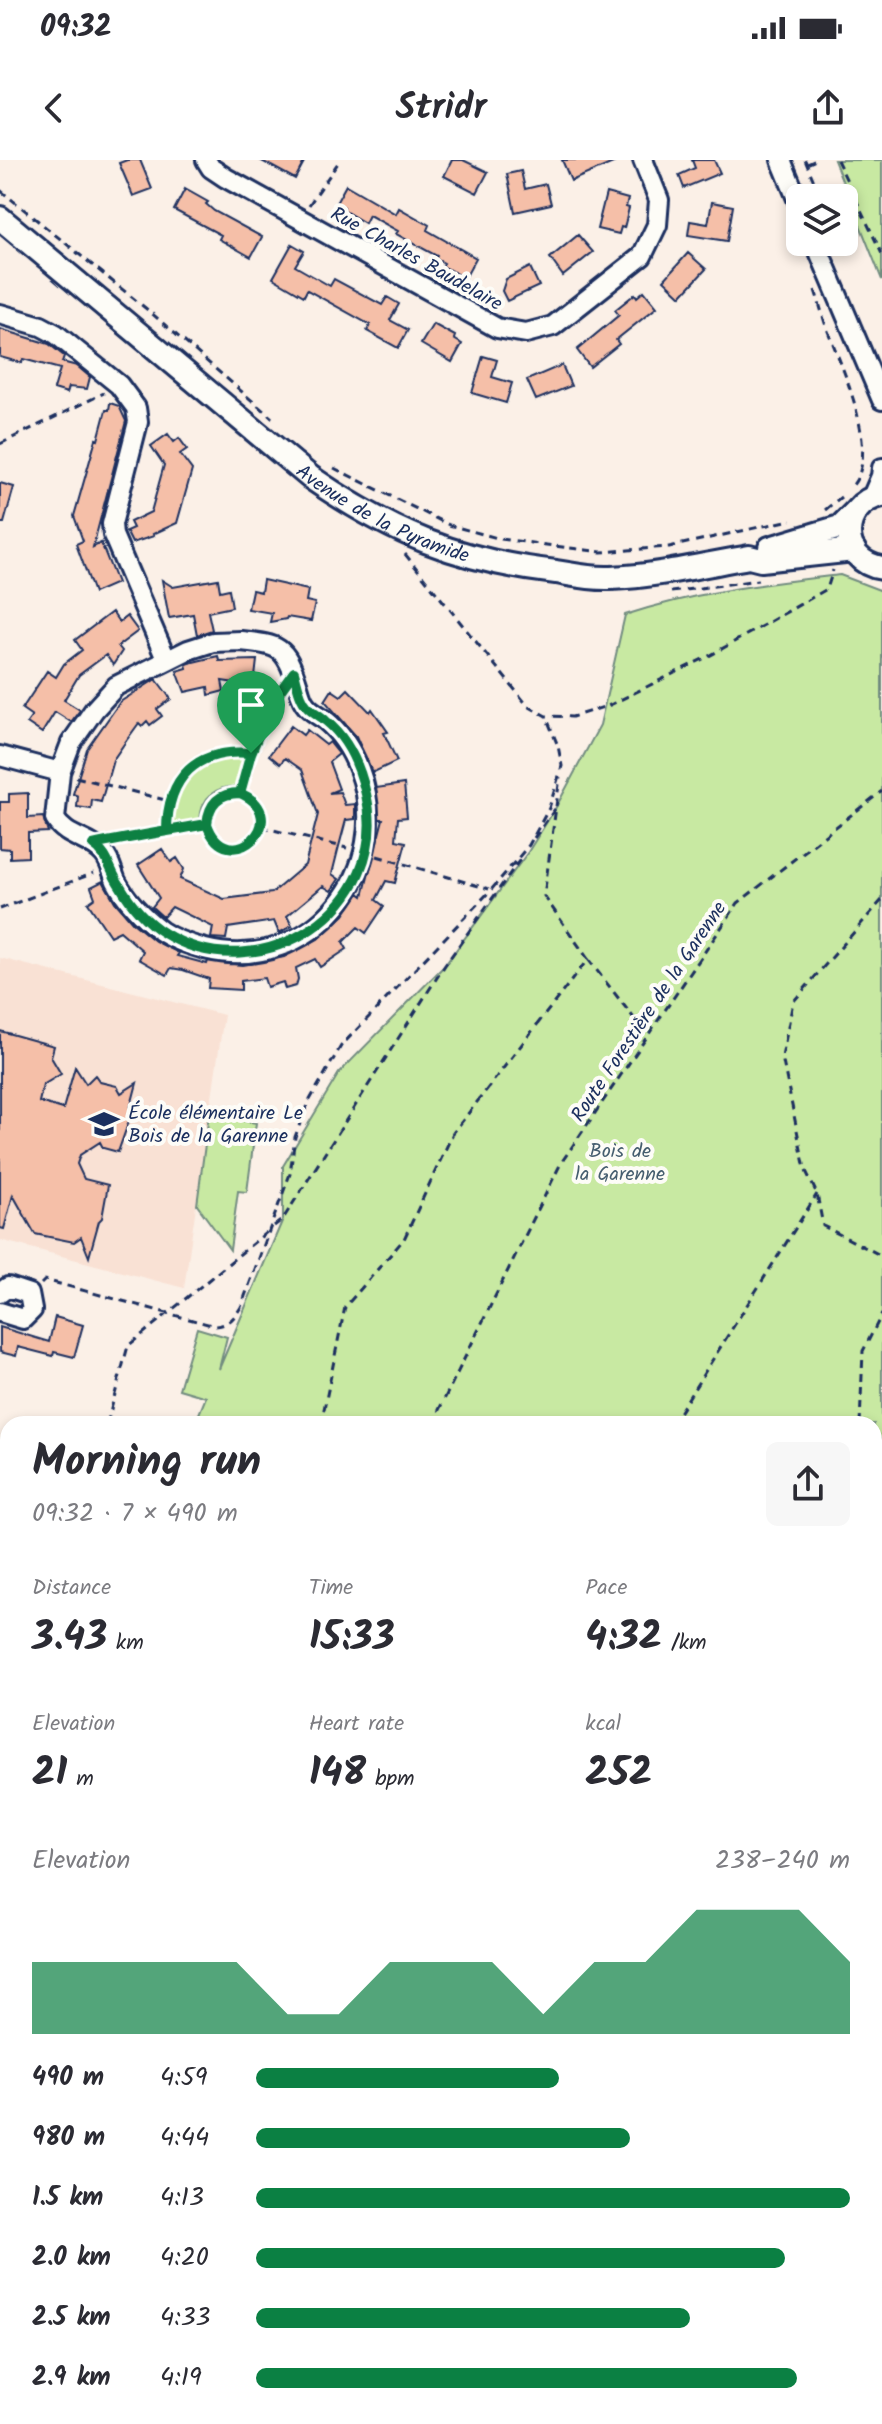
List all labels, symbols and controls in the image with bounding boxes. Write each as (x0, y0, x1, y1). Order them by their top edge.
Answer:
text: 09:32 (40, 4, 112, 52)
text: Stridr (396, 80, 486, 137)
icon: back (32, 86, 76, 130)
icon: share (806, 86, 850, 130)
map controls (786, 184, 858, 256)
button: layers (786, 184, 858, 256)
street label: Rue Charles Baudelaire (324, 199, 508, 320)
street label: Avenue de la Pyramide (288, 457, 473, 573)
pin (217, 671, 285, 753)
icon: arrive (229, 683, 273, 727)
street label: Route Forestière de la Garenne (564, 895, 736, 1129)
place label: École élémentaire Le Bois de la Garenne (128, 1098, 303, 1153)
school or university icon: École élémentaire Le Bois de la Garenne (87, 1107, 121, 1141)
park label: Bois de la Garenne (575, 1136, 665, 1191)
text: Morning run (32, 1428, 261, 1498)
button: share (766, 1442, 850, 1526)
text: 09:32 · 7 × 490 m (32, 1493, 238, 1535)
text: Distance (32, 1571, 111, 1606)
text: Time (309, 1571, 353, 1606)
text: Pace (585, 1571, 627, 1606)
text: 3.43 (32, 1606, 107, 1670)
text: 15:33 (309, 1606, 395, 1670)
text: 4:32 (585, 1606, 662, 1670)
text: km (107, 1626, 144, 1661)
text: /km (662, 1626, 707, 1661)
text: Elevation (32, 1707, 115, 1742)
text: Heart rate (309, 1707, 404, 1742)
text: kcal (585, 1707, 621, 1742)
text: 21 (32, 1742, 67, 1806)
text: 148 (309, 1742, 366, 1806)
text: 252 (585, 1742, 652, 1806)
text: m (67, 1762, 94, 1797)
text: bpm (366, 1762, 415, 1797)
text: Elevation (32, 1840, 130, 1882)
text: 238–240 m (715, 1840, 850, 1882)
text: 490 m (32, 2057, 104, 2099)
text: 4:59 (160, 2057, 207, 2099)
text: 980 m (32, 2117, 105, 2159)
text: 4:44 (160, 2117, 209, 2159)
text: 1.5 km (32, 2177, 103, 2219)
text: 4:13 (160, 2177, 204, 2219)
text: 2.0 km (32, 2237, 111, 2279)
text: 4:20 (160, 2237, 209, 2279)
text: 2.5 km (32, 2297, 111, 2339)
text: 4:33 (160, 2297, 210, 2339)
text: 2.9 km (32, 2357, 111, 2399)
text: 4:19 (160, 2357, 202, 2399)

